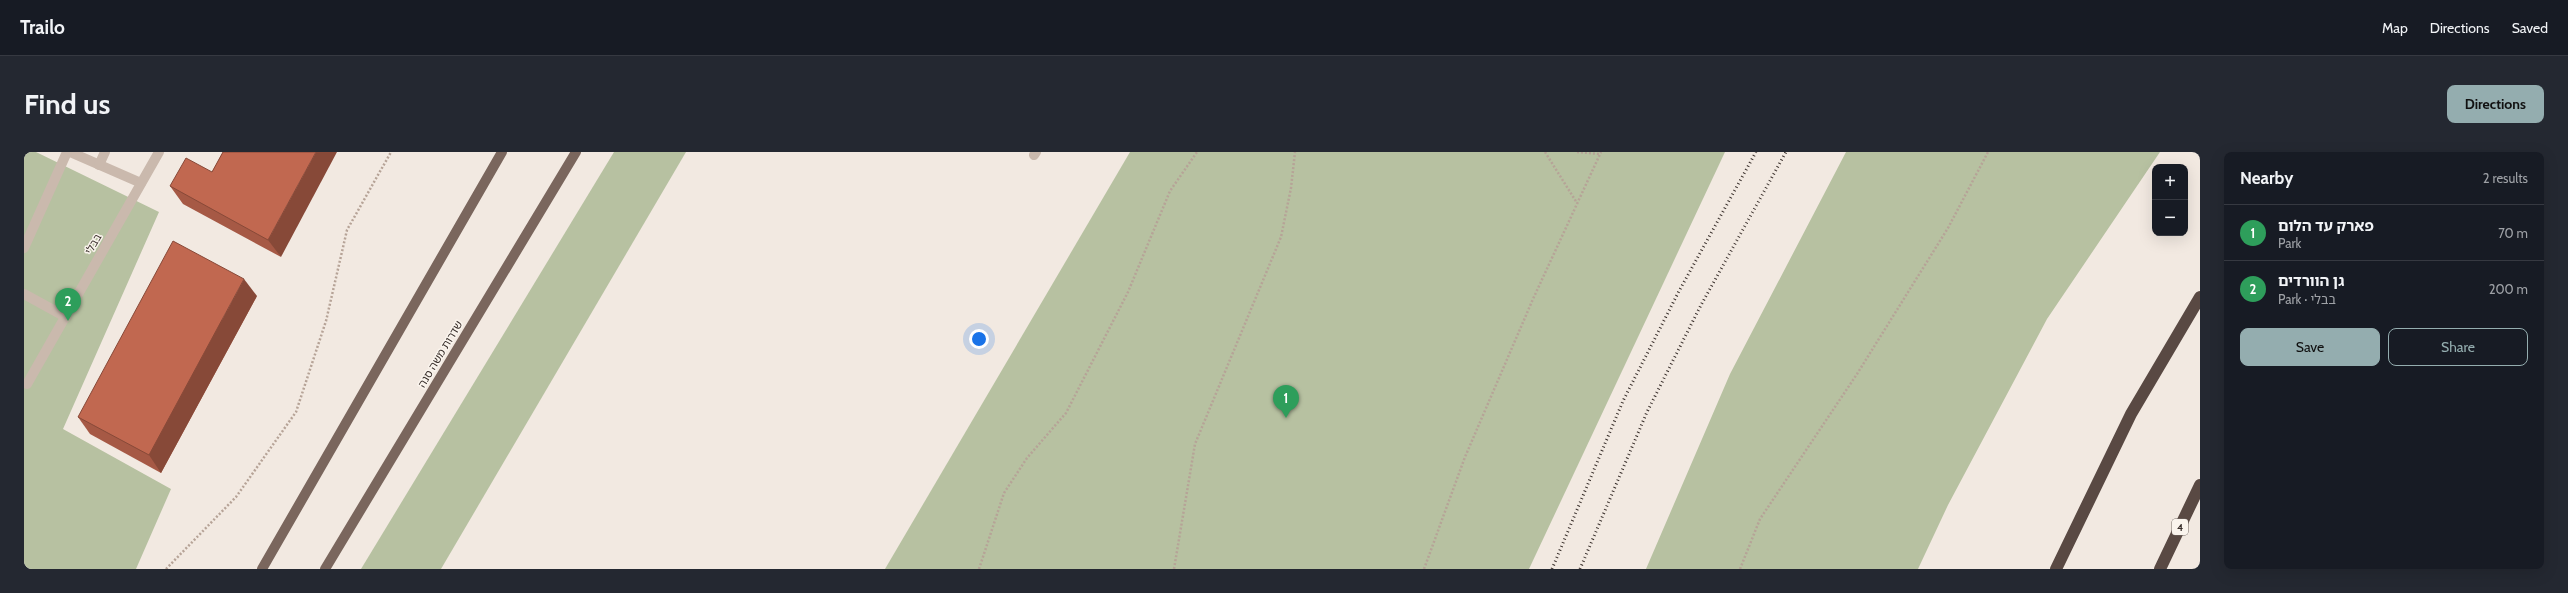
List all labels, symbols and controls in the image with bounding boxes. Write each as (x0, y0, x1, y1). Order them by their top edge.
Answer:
text: Trailo (20, 16, 65, 39)
text: Map (2382, 19, 2408, 37)
text: Directions (2430, 19, 2490, 37)
text: Saved (2512, 19, 2548, 37)
button: Directions (2447, 85, 2544, 123)
text: Find us (24, 87, 110, 121)
map controls (2152, 164, 2188, 236)
button: + (2152, 164, 2188, 200)
text: Nearby (2240, 168, 2293, 188)
text: 2 results (2483, 170, 2528, 186)
button: − (2152, 200, 2188, 236)
text: פארק עד הלום (2278, 217, 2374, 235)
text: 1 (2251, 225, 2255, 241)
text: 70 m (2498, 225, 2528, 241)
street label: בבלי (82, 231, 104, 257)
text: Park (2278, 235, 2301, 251)
text: גן הוורדים (2278, 272, 2344, 290)
text: 2 (2250, 281, 2256, 297)
text: 200 m (2489, 281, 2528, 297)
pin: 2 (55, 288, 81, 321)
text: Park · בבלי (2278, 291, 2336, 307)
street label: שדרות משה סנה (415, 318, 465, 390)
button: Save (2240, 328, 2380, 366)
button: Share (2388, 328, 2528, 366)
your location (969, 329, 989, 349)
pin: 1 (1273, 385, 1299, 418)
road number: 4 (2172, 519, 2188, 535)

